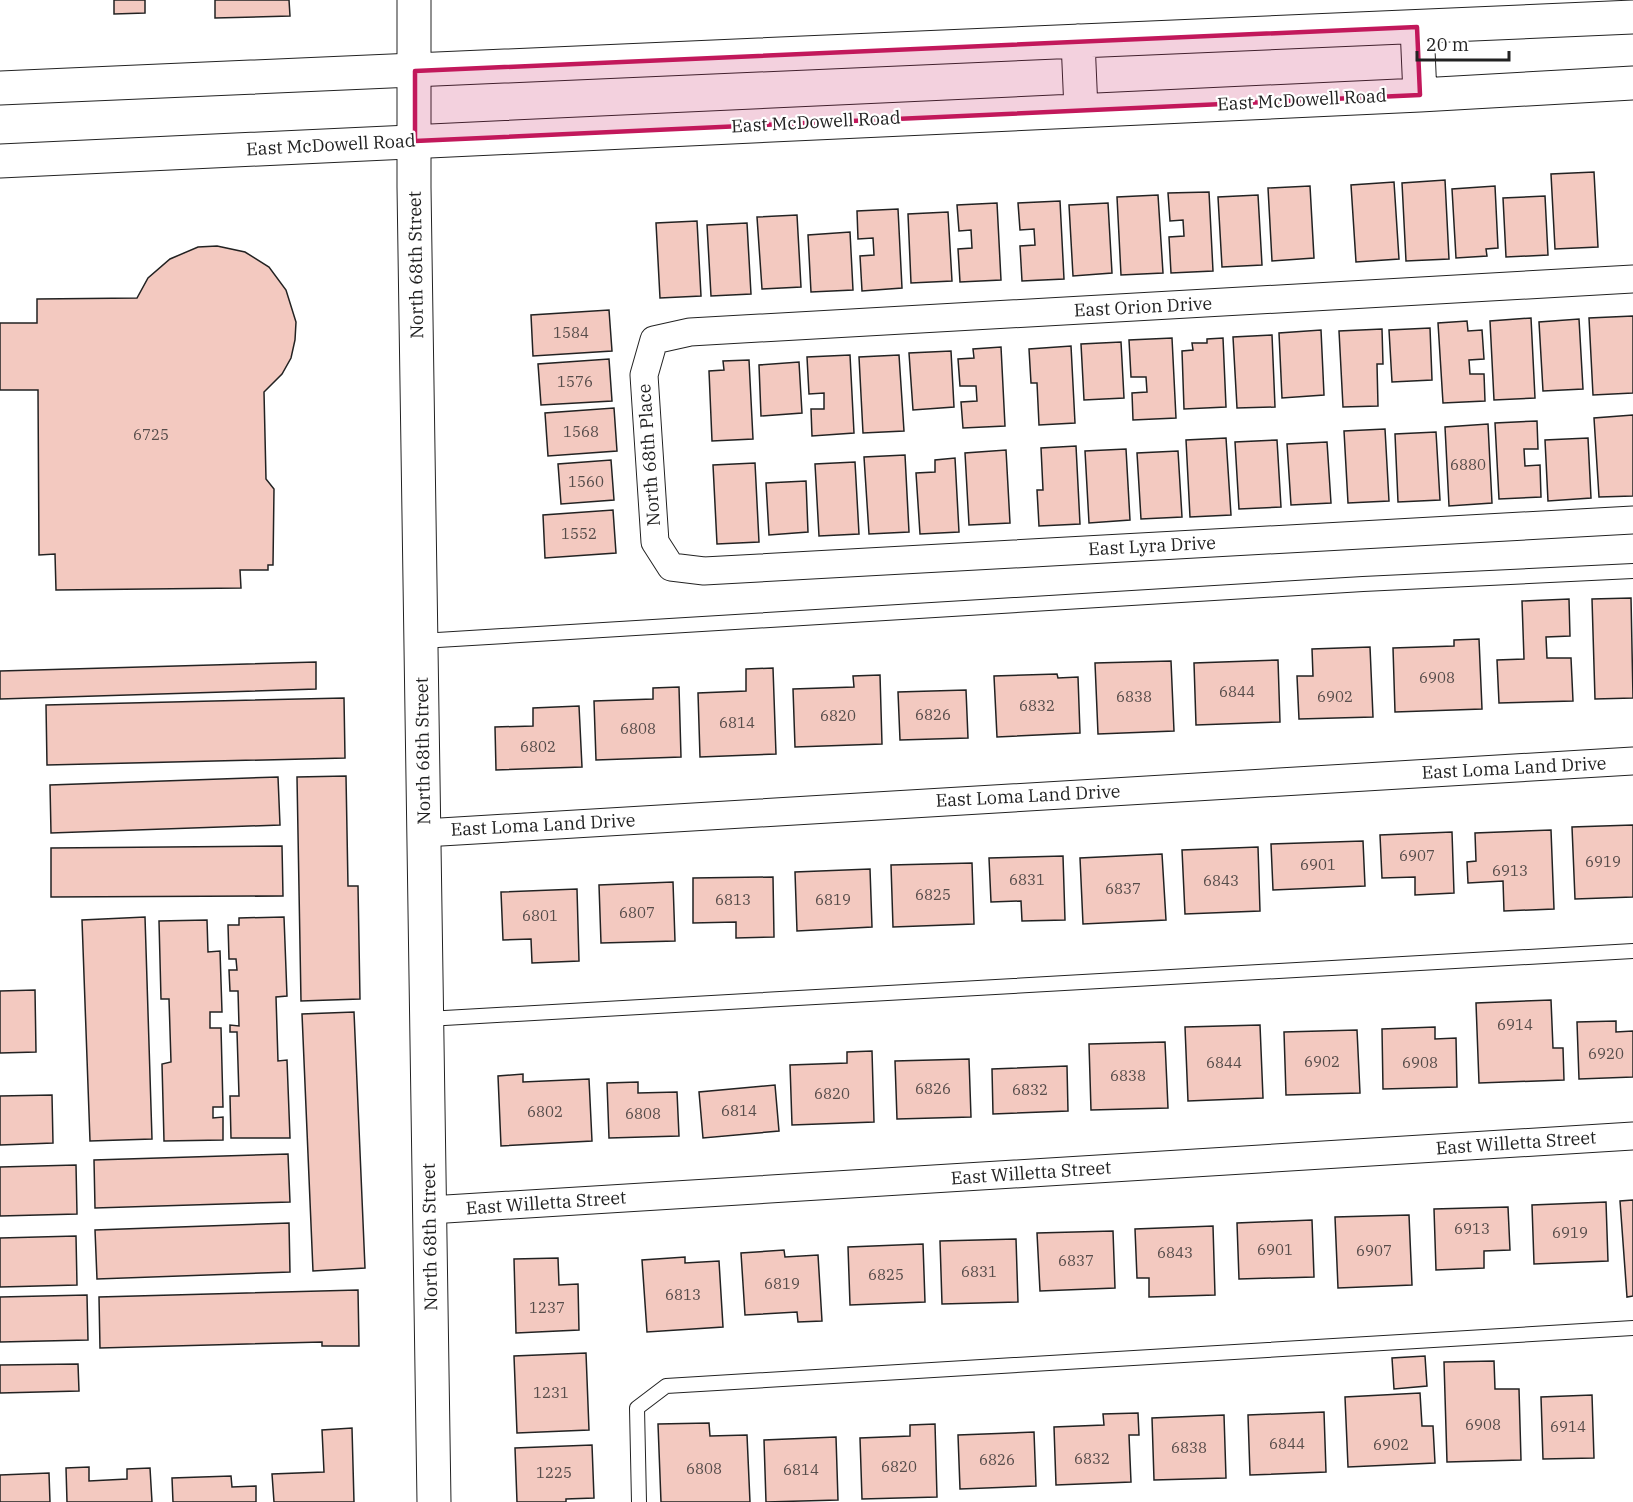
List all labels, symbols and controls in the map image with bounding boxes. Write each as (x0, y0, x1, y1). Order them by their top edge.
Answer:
scale bar (1417, 24, 1508, 62)
text: 20 m (1426, 33, 1469, 56)
street label: East McDowell Road (1217, 84, 1387, 115)
street label: East McDowell Road (731, 106, 901, 137)
street label: East McDowell Road (246, 129, 416, 160)
street label: North 68th Street (403, 191, 428, 339)
street label: East Orion Drive (1073, 291, 1213, 322)
house number: 1584 (553, 323, 589, 342)
house number: 1576 (557, 372, 593, 391)
street label: North 68th Place (632, 383, 665, 527)
house number: 1568 (563, 422, 599, 441)
house number: 6725 (133, 425, 169, 444)
house number: 6880 (1450, 455, 1486, 474)
house number: 1560 (568, 472, 604, 491)
house number: 1552 (561, 524, 597, 543)
street label: East Lyra Drive (1088, 531, 1216, 560)
house number: 6908 (1419, 668, 1455, 687)
street label: North 68th Street (410, 677, 435, 825)
house number: 6844 (1219, 682, 1255, 701)
house number: 6838 (1116, 687, 1152, 706)
house number: 6902 (1317, 687, 1353, 706)
house number: 6832 (1019, 696, 1055, 715)
house number: 6826 (915, 705, 951, 724)
house number: 6820 (820, 706, 856, 725)
house number: 6814 (719, 713, 755, 732)
house number: 6808 (620, 719, 656, 738)
house number: 6802 (520, 737, 556, 756)
street label: East Loma Land Drive (1421, 751, 1607, 784)
street label: East Loma Land Drive (935, 779, 1121, 812)
street label: East Loma Land Drive (450, 808, 636, 841)
house number: 6907 (1399, 846, 1435, 865)
house number: 6919 (1585, 852, 1621, 871)
house number: 6901 (1300, 855, 1336, 874)
house number: 6913 (1492, 861, 1528, 880)
house number: 6831 (1009, 870, 1045, 889)
house number: 6843 (1203, 871, 1239, 890)
house number: 6837 (1105, 879, 1141, 898)
house number: 6825 (915, 885, 951, 904)
house number: 6813 (715, 890, 751, 909)
house number: 6819 (815, 890, 851, 909)
house number: 6807 (619, 903, 655, 922)
house number: 6801 (522, 906, 558, 925)
house number: 6914 (1497, 1015, 1533, 1034)
house number: 6920 (1588, 1044, 1624, 1063)
house number: 6902 (1304, 1052, 1340, 1071)
house number: 6844 (1206, 1053, 1242, 1072)
house number: 6908 (1402, 1053, 1438, 1072)
house number: 6838 (1110, 1066, 1146, 1085)
house number: 6826 (915, 1079, 951, 1098)
house number: 6832 (1012, 1080, 1048, 1099)
house number: 6820 (814, 1084, 850, 1103)
house number: 6814 (721, 1101, 757, 1120)
house number: 6802 (527, 1102, 563, 1121)
house number: 6808 (625, 1104, 661, 1123)
street label: East Willetta Street (1435, 1125, 1597, 1160)
street label: East Willetta Street (950, 1155, 1112, 1190)
street label: North 68th Street (417, 1163, 442, 1311)
street label: East Willetta Street (465, 1185, 627, 1220)
house number: 6913 (1454, 1219, 1490, 1238)
house number: 6919 (1552, 1223, 1588, 1242)
house number: 6901 (1257, 1240, 1293, 1259)
house number: 6907 (1356, 1241, 1392, 1260)
house number: 6843 (1157, 1243, 1193, 1262)
house number: 6837 (1058, 1251, 1094, 1270)
house number: 6831 (961, 1262, 997, 1281)
house number: 6825 (868, 1265, 904, 1284)
house number: 6819 (764, 1274, 800, 1293)
house number: 6813 (665, 1285, 701, 1304)
house number: 1237 (529, 1298, 565, 1317)
house number: 1231 (533, 1383, 569, 1402)
house number: 6908 (1465, 1415, 1501, 1434)
house number: 6914 (1550, 1417, 1586, 1436)
house number: 6844 (1269, 1434, 1305, 1453)
house number: 6902 (1373, 1435, 1409, 1454)
house number: 6838 (1171, 1438, 1207, 1457)
house number: 6832 (1074, 1449, 1110, 1468)
house number: 6826 (979, 1450, 1015, 1469)
house number: 6820 (881, 1457, 917, 1476)
house number: 6808 (686, 1459, 722, 1478)
house number: 6814 (783, 1460, 819, 1479)
house number: 1225 (536, 1463, 572, 1482)

